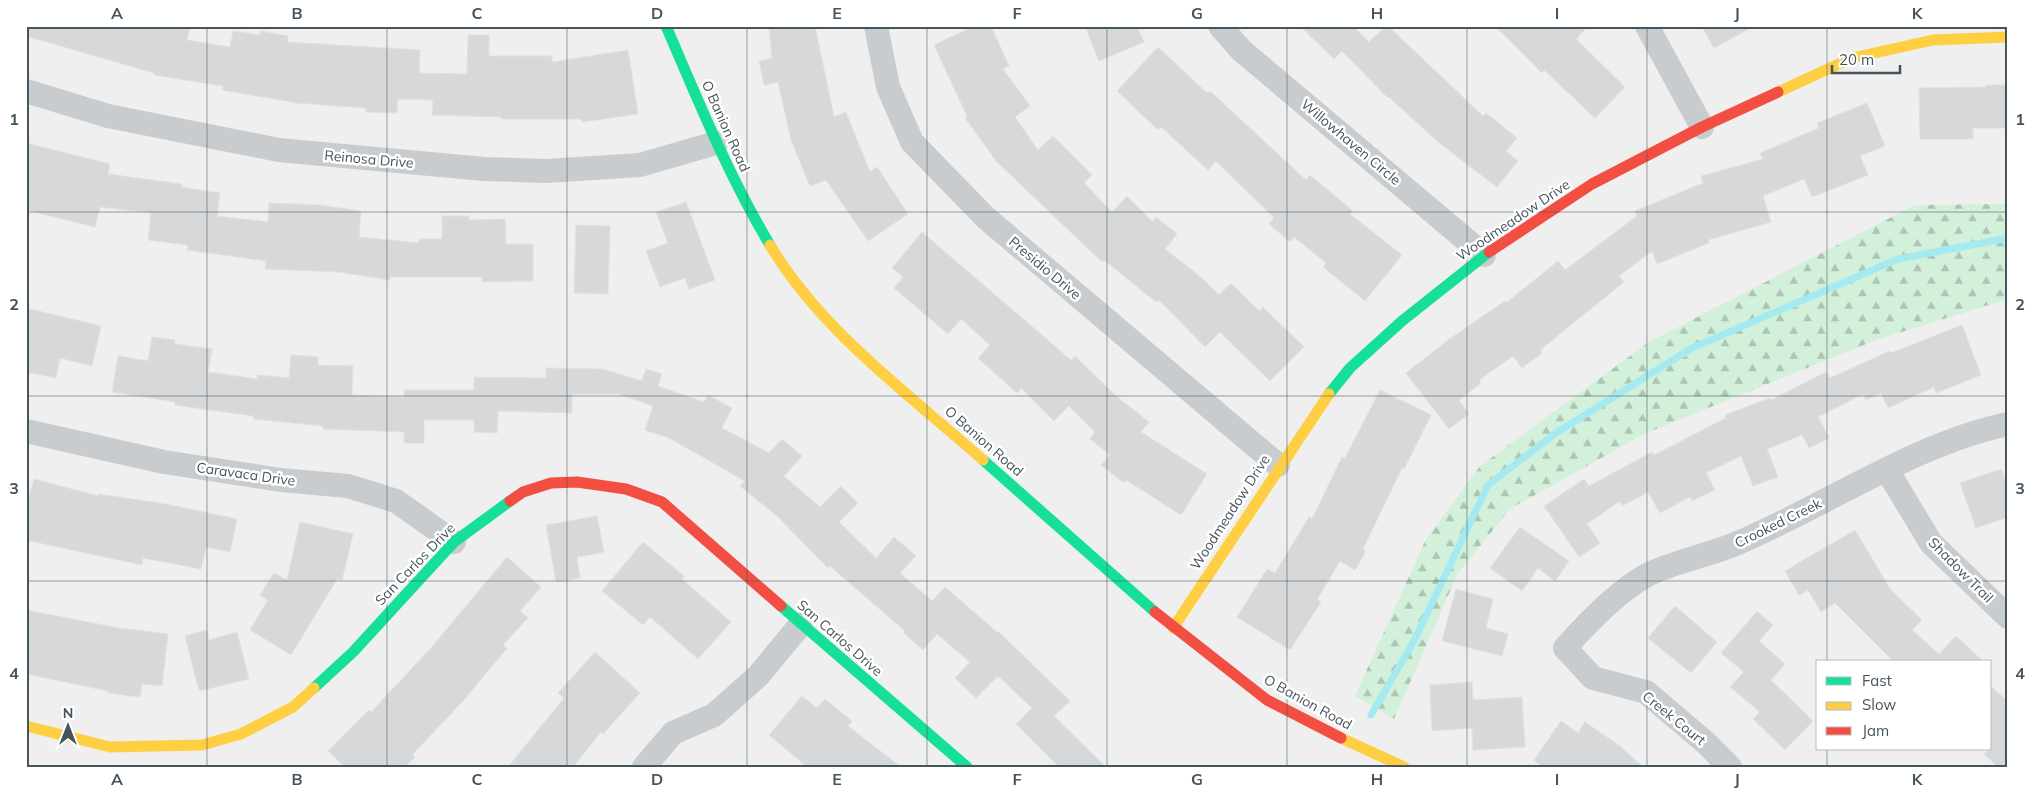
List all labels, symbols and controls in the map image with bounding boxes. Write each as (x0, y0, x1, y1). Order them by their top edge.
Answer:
text: A (111, 3, 123, 23)
text: B (291, 3, 303, 23)
text: C (472, 3, 483, 23)
text: D (651, 3, 663, 23)
text: E (832, 3, 842, 23)
text: F (1012, 3, 1022, 23)
text: G (1191, 3, 1203, 23)
text: H (1371, 3, 1383, 23)
text: I (1555, 3, 1559, 23)
text: J (1734, 3, 1740, 23)
text: K (1912, 3, 1924, 23)
scale bar (1832, 42, 1899, 74)
text: 20 m (1839, 50, 1874, 69)
street label: O Banion Road (698, 78, 754, 174)
street label: Willowhaven Circle (1297, 95, 1405, 189)
text: 1 (9, 109, 19, 129)
text: 1 (2015, 109, 2025, 129)
street label: Reinosa Drive (324, 146, 414, 172)
street label: Woodmeadow Drive (1453, 175, 1573, 265)
street label: Presidio Drive (1005, 232, 1085, 304)
text: 2 (9, 294, 19, 314)
text: 2 (2015, 294, 2025, 314)
street label: O Banion Road (941, 402, 1027, 480)
street label: Woodmeadow Drive (1186, 451, 1274, 573)
street label: Caravaca Drive (195, 458, 297, 490)
text: 3 (9, 478, 19, 498)
text: 3 (2015, 478, 2025, 498)
street label: Crooked Creek (1732, 494, 1825, 552)
street label: San Carlos Drive (371, 519, 459, 609)
street label: Shadow Trail (1925, 534, 1997, 606)
street label: San Carlos Drive (794, 596, 886, 680)
legend (1816, 660, 1992, 750)
text: 4 (9, 663, 19, 683)
text: 4 (2015, 663, 2025, 683)
street label: O Banion Road (1261, 670, 1355, 734)
text: Fast (1862, 671, 1892, 690)
street label: Creek Court (1639, 687, 1709, 749)
text: Slow (1862, 695, 1896, 714)
north arrow (42, 700, 92, 750)
text: N (63, 704, 73, 722)
text: Jam (1862, 721, 1889, 740)
text: A (111, 769, 123, 789)
text: B (291, 769, 303, 789)
text: C (472, 769, 483, 789)
text: D (651, 769, 663, 789)
text: E (832, 769, 842, 789)
text: F (1012, 769, 1022, 789)
text: G (1191, 769, 1203, 789)
text: H (1371, 769, 1383, 789)
text: I (1555, 769, 1559, 789)
text: J (1734, 769, 1740, 789)
text: K (1912, 769, 1924, 789)

